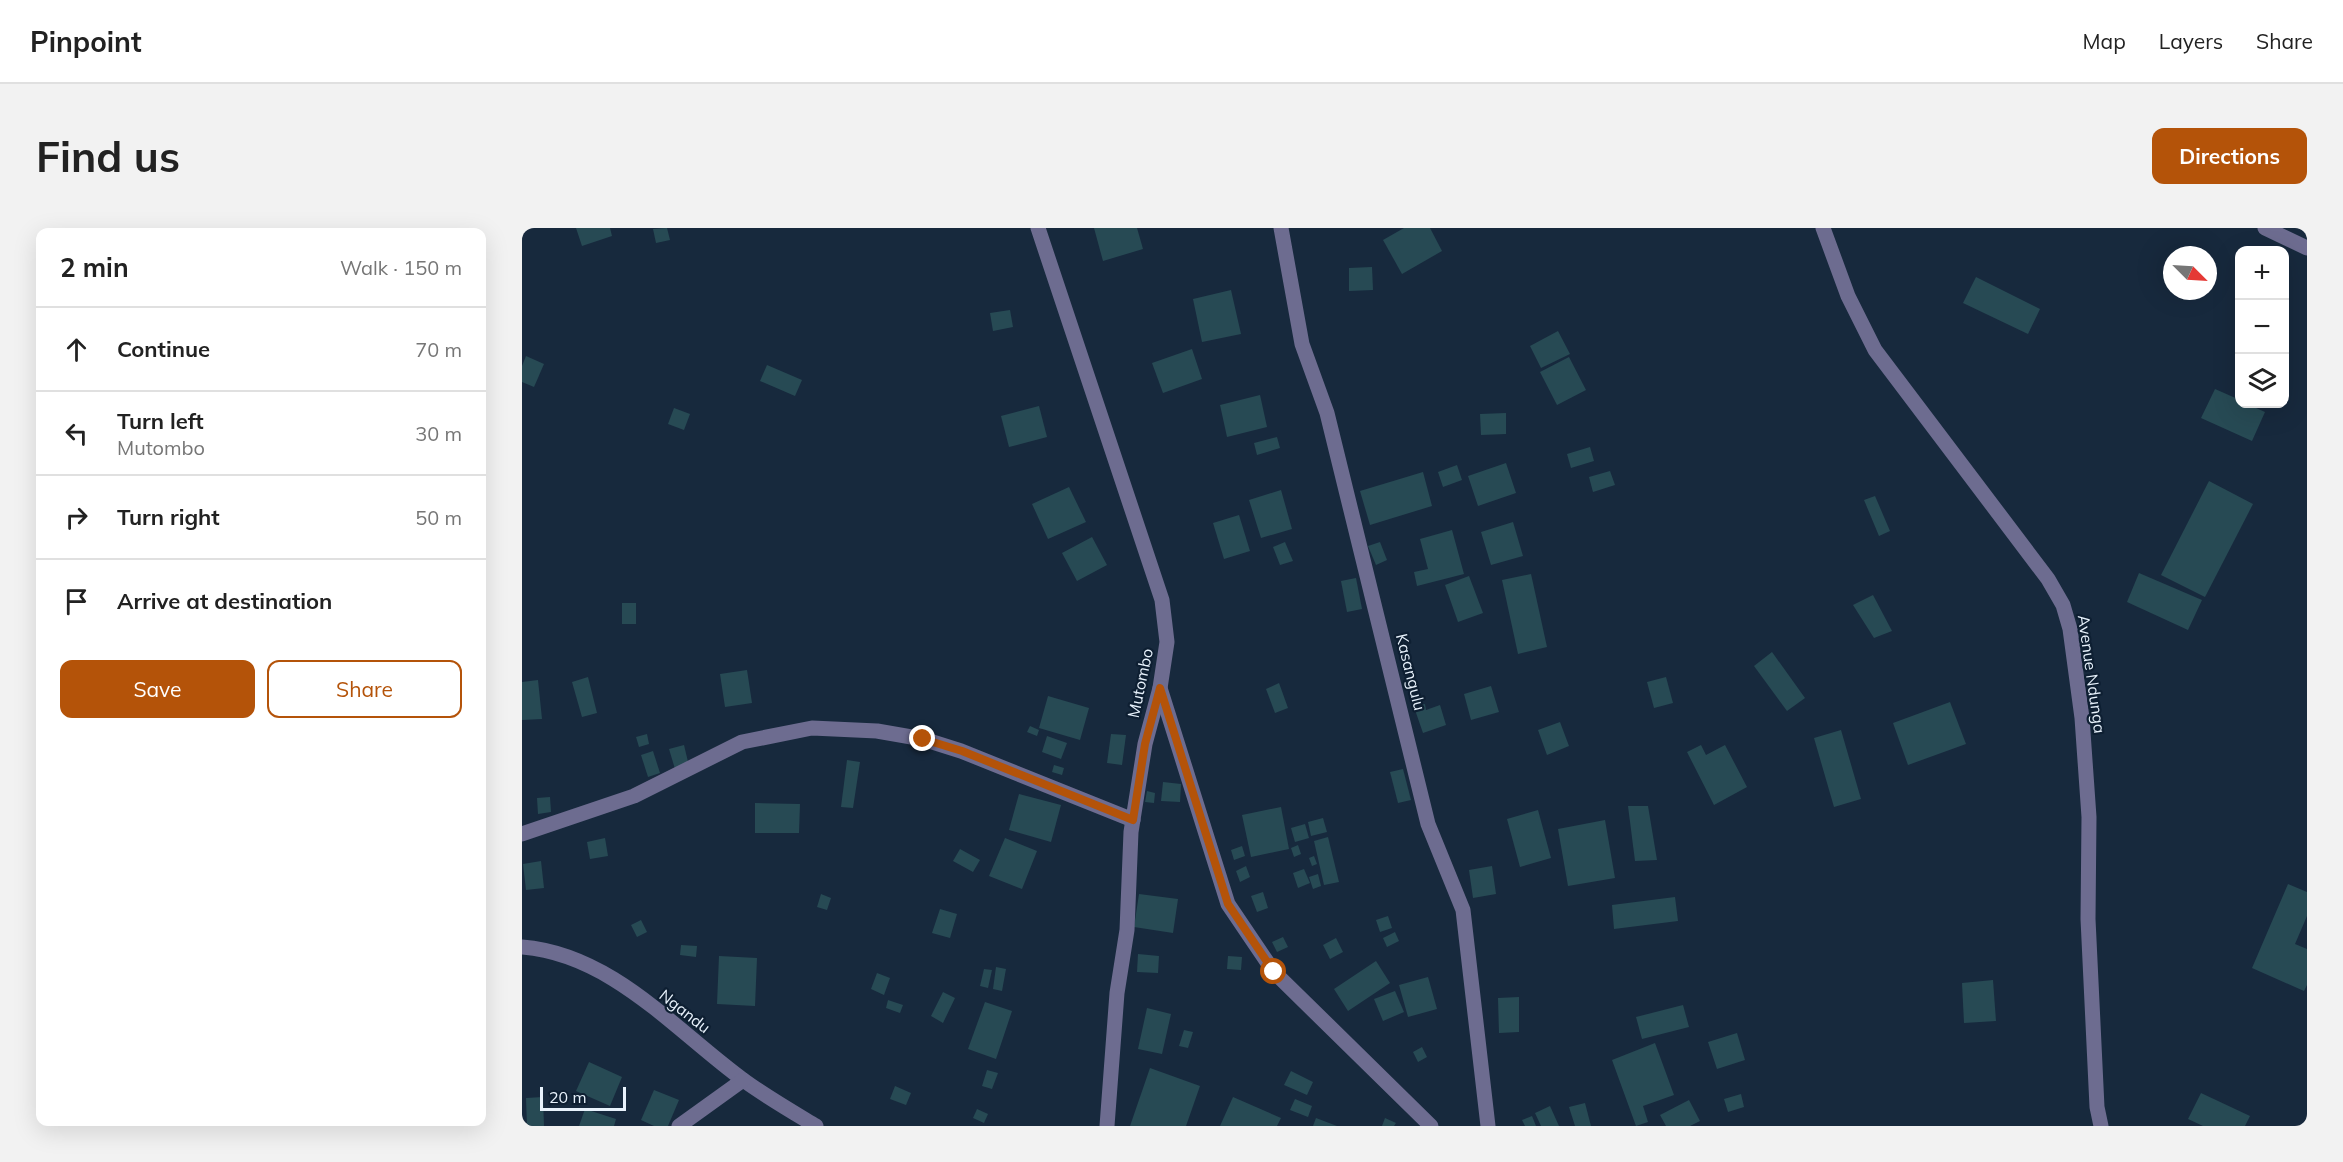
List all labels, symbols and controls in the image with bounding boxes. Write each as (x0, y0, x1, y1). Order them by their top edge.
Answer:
text: Pinpoint (30, 24, 142, 59)
text: Map (2083, 28, 2126, 54)
text: Layers (2159, 28, 2223, 54)
text: Share (2256, 28, 2313, 54)
button: Directions (2152, 128, 2307, 184)
text: Find us (36, 130, 180, 183)
north arrow (2163, 246, 2217, 300)
map controls (2235, 246, 2289, 408)
button: + (2235, 246, 2289, 300)
text: 2 min (60, 251, 129, 284)
text: Walk · 150 m (340, 255, 462, 280)
button: − (2235, 300, 2289, 354)
icon: ahead (60, 333, 93, 366)
text: Continue (117, 335, 210, 363)
text: 70 m (415, 337, 462, 362)
button: layers (2235, 354, 2289, 408)
text: Turn left (117, 407, 204, 435)
icon: left (60, 417, 93, 450)
text: 30 m (415, 421, 462, 446)
text: Mutombo (117, 435, 205, 460)
icon: right (60, 501, 93, 534)
text: Turn right (117, 503, 220, 531)
text: 50 m (415, 505, 462, 530)
icon: arrive (60, 585, 93, 618)
text: Arrive at destination (117, 587, 332, 615)
street label: Avenue Ndunga (2074, 614, 2110, 734)
street label: Kasangulu (1392, 631, 1430, 713)
street label: Mutombo (1123, 646, 1157, 720)
button: Save (60, 660, 255, 718)
button: Share (267, 660, 462, 718)
route end (909, 725, 935, 751)
route start (1260, 958, 1286, 984)
street label: Ngandu (655, 985, 715, 1037)
scale bar (540, 1084, 626, 1112)
text: 20 m (549, 1087, 586, 1107)

